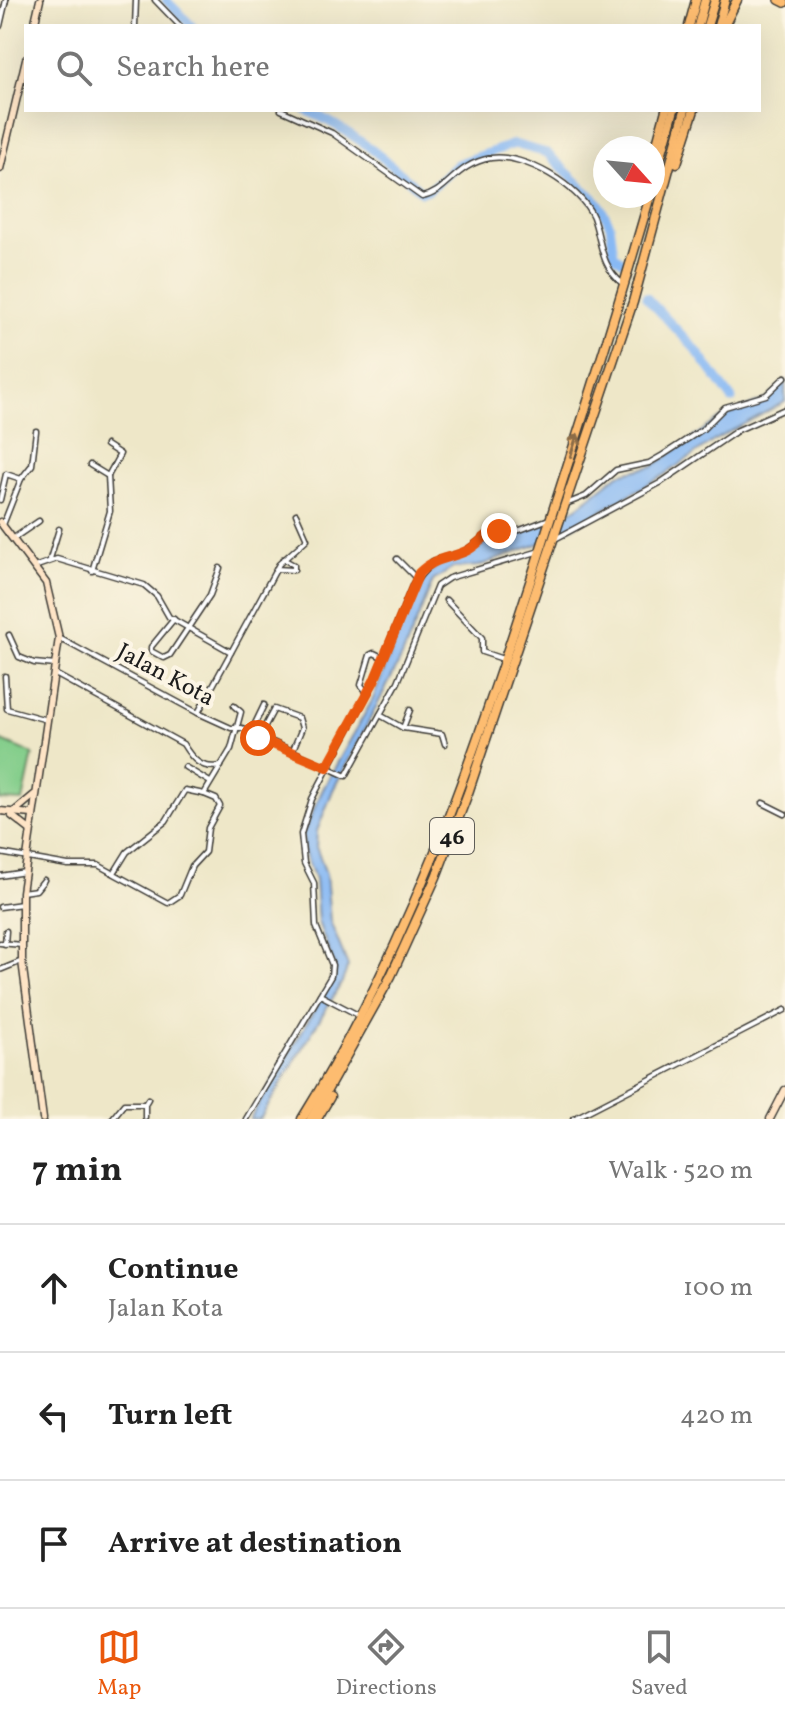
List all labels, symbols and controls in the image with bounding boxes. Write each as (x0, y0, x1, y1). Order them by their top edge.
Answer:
search box (24, 24, 761, 112)
icon: search (52, 46, 96, 90)
text: Search here (116, 47, 270, 89)
north arrow (593, 136, 665, 208)
one-way arrow (567, 433, 582, 459)
route end (481, 513, 517, 549)
street label: Jalan Kota (110, 636, 220, 716)
route start (240, 720, 276, 756)
road number: 46 (430, 818, 474, 854)
text: 7 min (32, 1148, 122, 1195)
text: Walk · 520 m (608, 1153, 753, 1189)
text: Continue (108, 1249, 239, 1291)
icon: ahead (32, 1266, 76, 1310)
text: 100 m (683, 1270, 753, 1306)
text: Jalan Kota (108, 1291, 223, 1327)
icon: left (32, 1394, 76, 1438)
text: Turn left (108, 1395, 232, 1437)
text: 420 m (680, 1398, 753, 1434)
icon: arrive (32, 1522, 76, 1566)
text: Arrive at destination (108, 1523, 402, 1565)
tab: Map (97, 1625, 141, 1704)
tab: Directions (336, 1625, 437, 1704)
tab: Saved (631, 1625, 688, 1704)

